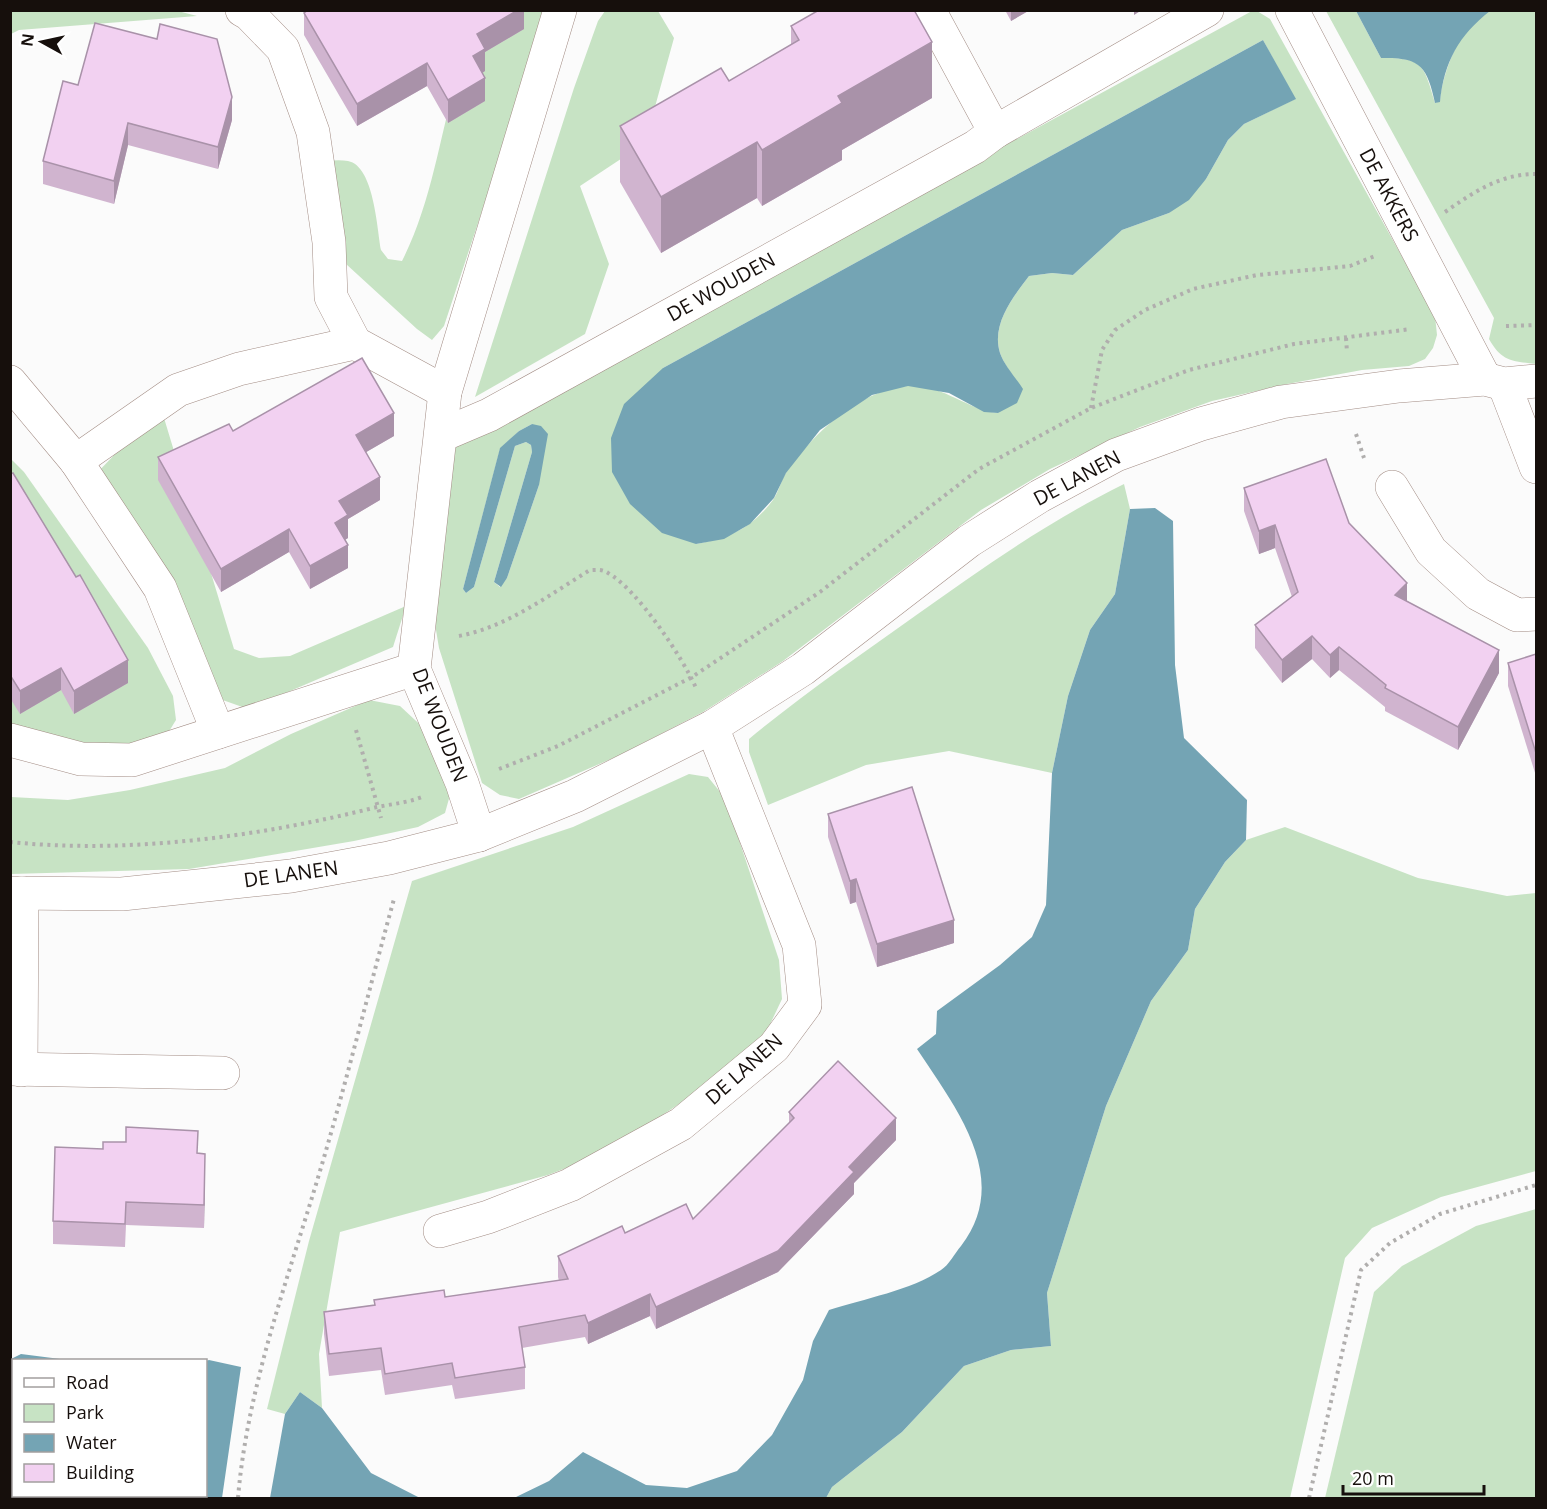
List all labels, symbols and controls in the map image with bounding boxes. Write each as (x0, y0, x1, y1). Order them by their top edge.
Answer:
north arrow (12, 12, 72, 72)
text: N (15, 32, 39, 48)
street label: DE AKKERS (1353, 143, 1425, 246)
street label: DE WOUDEN (662, 246, 780, 327)
street label: DE LANEN (1028, 443, 1125, 512)
street label: DE WOUDEN (406, 664, 475, 786)
street label: DE LANEN (242, 854, 340, 893)
street label: DE LANEN (699, 1027, 788, 1110)
legend (12, 1359, 207, 1497)
text: Road (66, 1370, 109, 1394)
text: Park (66, 1400, 104, 1424)
text: Water (66, 1430, 117, 1454)
scale bar (1343, 1458, 1484, 1496)
text: Building (66, 1460, 134, 1484)
text: 20 m (1352, 1466, 1394, 1490)

